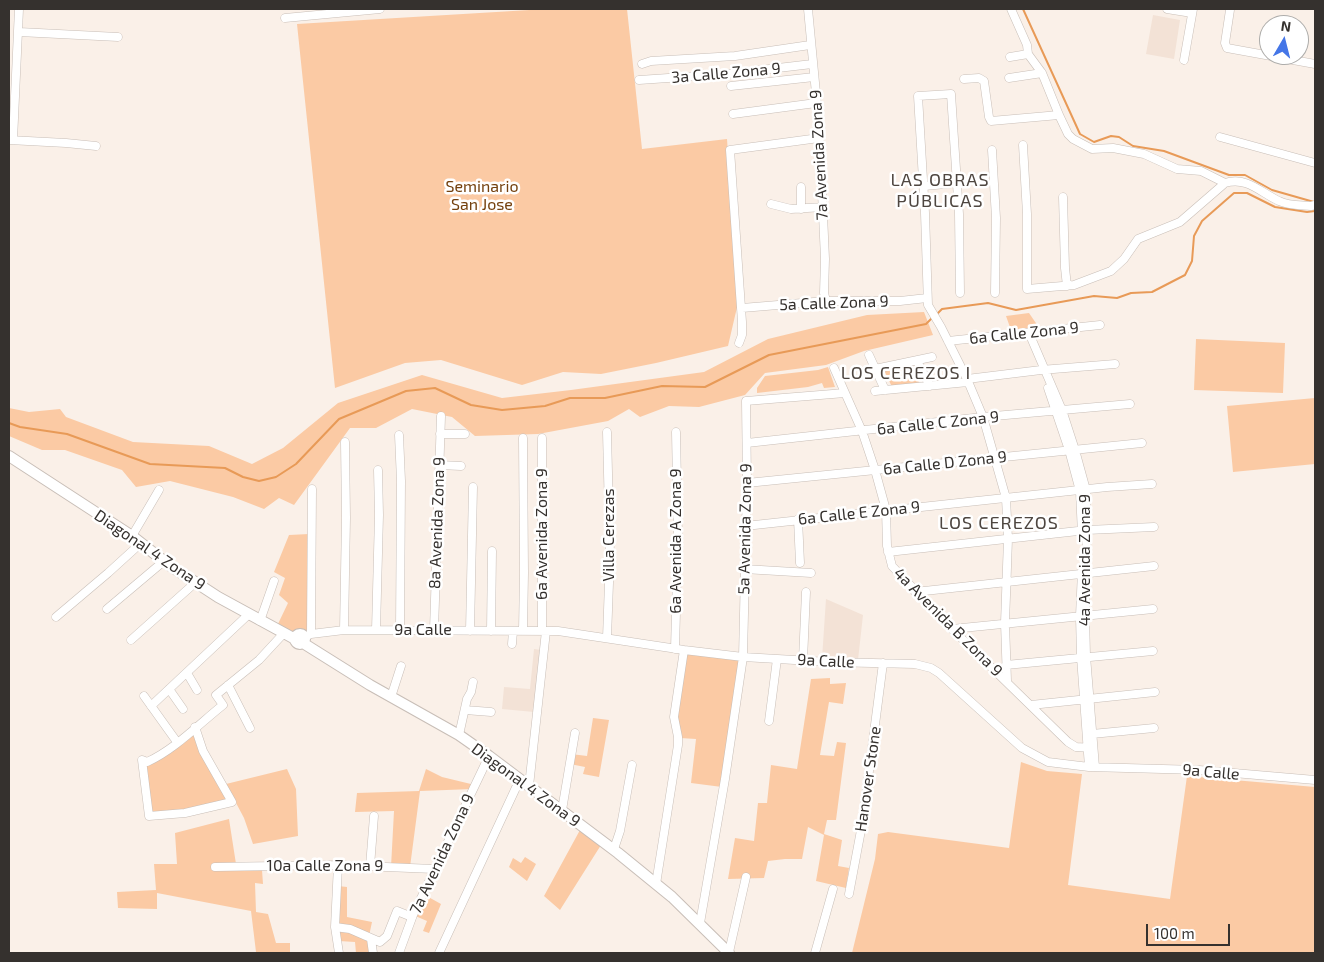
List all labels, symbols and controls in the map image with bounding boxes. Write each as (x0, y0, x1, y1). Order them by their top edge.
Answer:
north arrow (1259, 15, 1309, 65)
text: N (1280, 17, 1292, 35)
street label: 3a Calle Zona 9 (670, 59, 782, 87)
street label: 7a Avenida Zona 9 (806, 89, 832, 221)
district label: LAS OBRAS PÚBLICAS (889, 169, 991, 212)
park label: Seminario San Jose (445, 177, 519, 215)
street label: 5a Calle Zona 9 (779, 291, 889, 315)
street label: 6a Calle Zona 9 (968, 318, 1080, 348)
district label: LOS CEREZOS I (839, 362, 973, 384)
street label: 6a Calle C Zona 9 (876, 407, 1000, 439)
street label: 6a Calle D Zona 9 (882, 447, 1008, 479)
street label: 8a Avenida Zona 9 (425, 457, 449, 589)
street label: 5a Avenida Zona 9 (734, 463, 756, 595)
street label: 6a Avenida Zona 9 (532, 468, 552, 600)
street label: 6a Avenida A Zona 9 (666, 468, 686, 614)
street label: Villa Cerezas (599, 488, 619, 582)
street label: 4a Avenida Zona 9 (1075, 494, 1095, 626)
street label: 6a Calle E Zona 9 (797, 497, 921, 529)
street label: Diagonal 4 Zona 9 (91, 506, 209, 594)
district label: LOS CEREZOS (938, 512, 1060, 534)
street label: 4a Avenida B Zona 9 (890, 564, 1006, 680)
street label: 9a Calle (394, 620, 452, 640)
street label: 9a Calle (797, 650, 855, 672)
street label: Hanover Stone (851, 725, 885, 833)
street label: Diagonal 4 Zona 9 (468, 739, 584, 831)
street label: 9a Calle (1182, 760, 1240, 784)
street label: 7a Avenida Zona 9 (406, 791, 478, 917)
street label: 10a Calle Zona 9 (267, 856, 383, 876)
scale bar (1149, 914, 1233, 946)
text: 100 m (1154, 924, 1195, 942)

